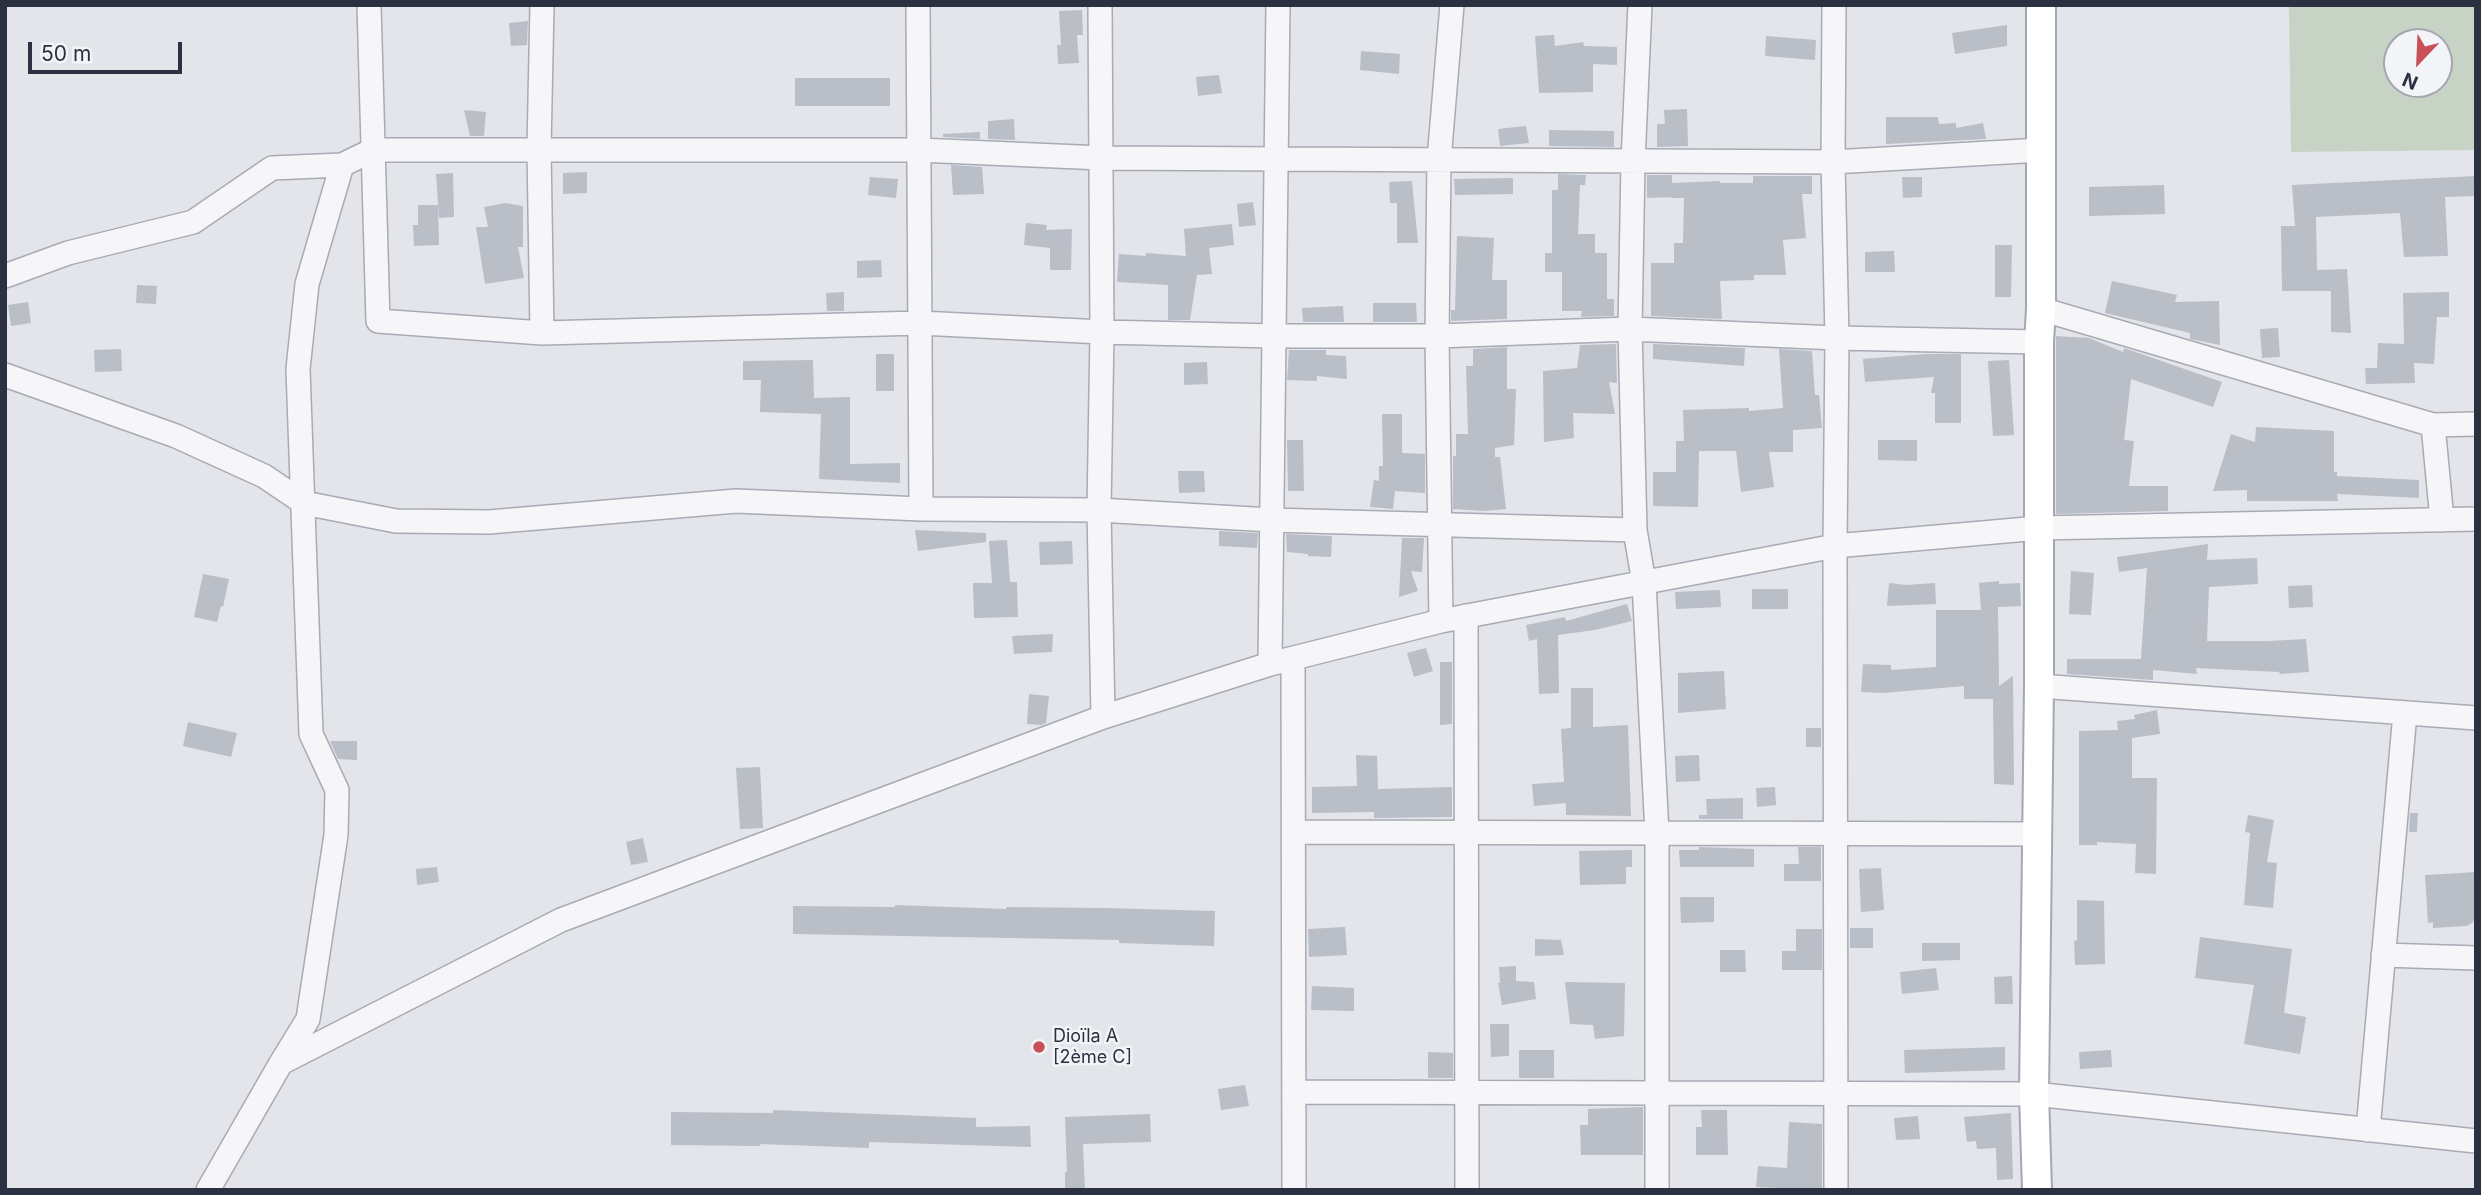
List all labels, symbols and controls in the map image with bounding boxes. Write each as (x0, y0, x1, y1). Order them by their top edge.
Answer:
scale bar (32, 28, 186, 72)
north arrow (2383, 28, 2453, 98)
text: 50 m (41, 41, 91, 66)
text: N (2399, 68, 2422, 94)
place label: Dioïla A [2ème C] (1053, 1026, 1132, 1068)
marker: Dioïla A [2ème C] (1031, 1039, 1047, 1055)

